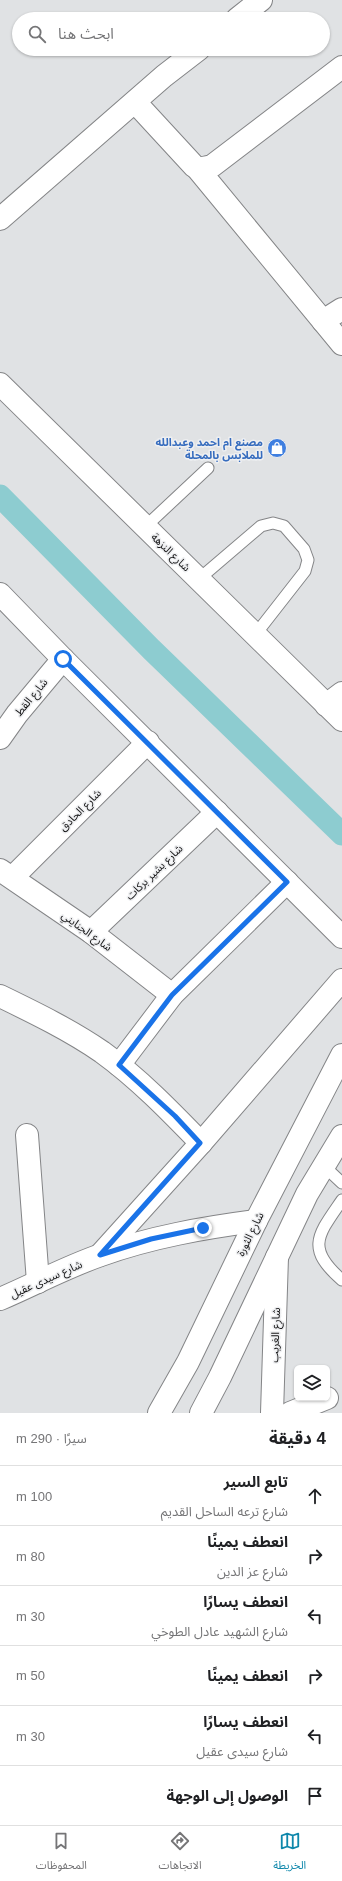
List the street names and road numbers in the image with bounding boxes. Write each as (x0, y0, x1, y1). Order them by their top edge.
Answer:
street label: شارع النزهة (148, 531, 193, 575)
street label: شارع القط (12, 676, 51, 719)
street label: شارع الحادق (57, 786, 105, 835)
street label: شارع بشير بركات (123, 842, 186, 903)
street label: شارع الجنايني (57, 909, 115, 956)
street label: شارع الثورة (234, 1210, 268, 1259)
street label: شارع سيدى عقيل (8, 1258, 85, 1302)
street label: شارع الغريب (268, 1307, 284, 1363)

